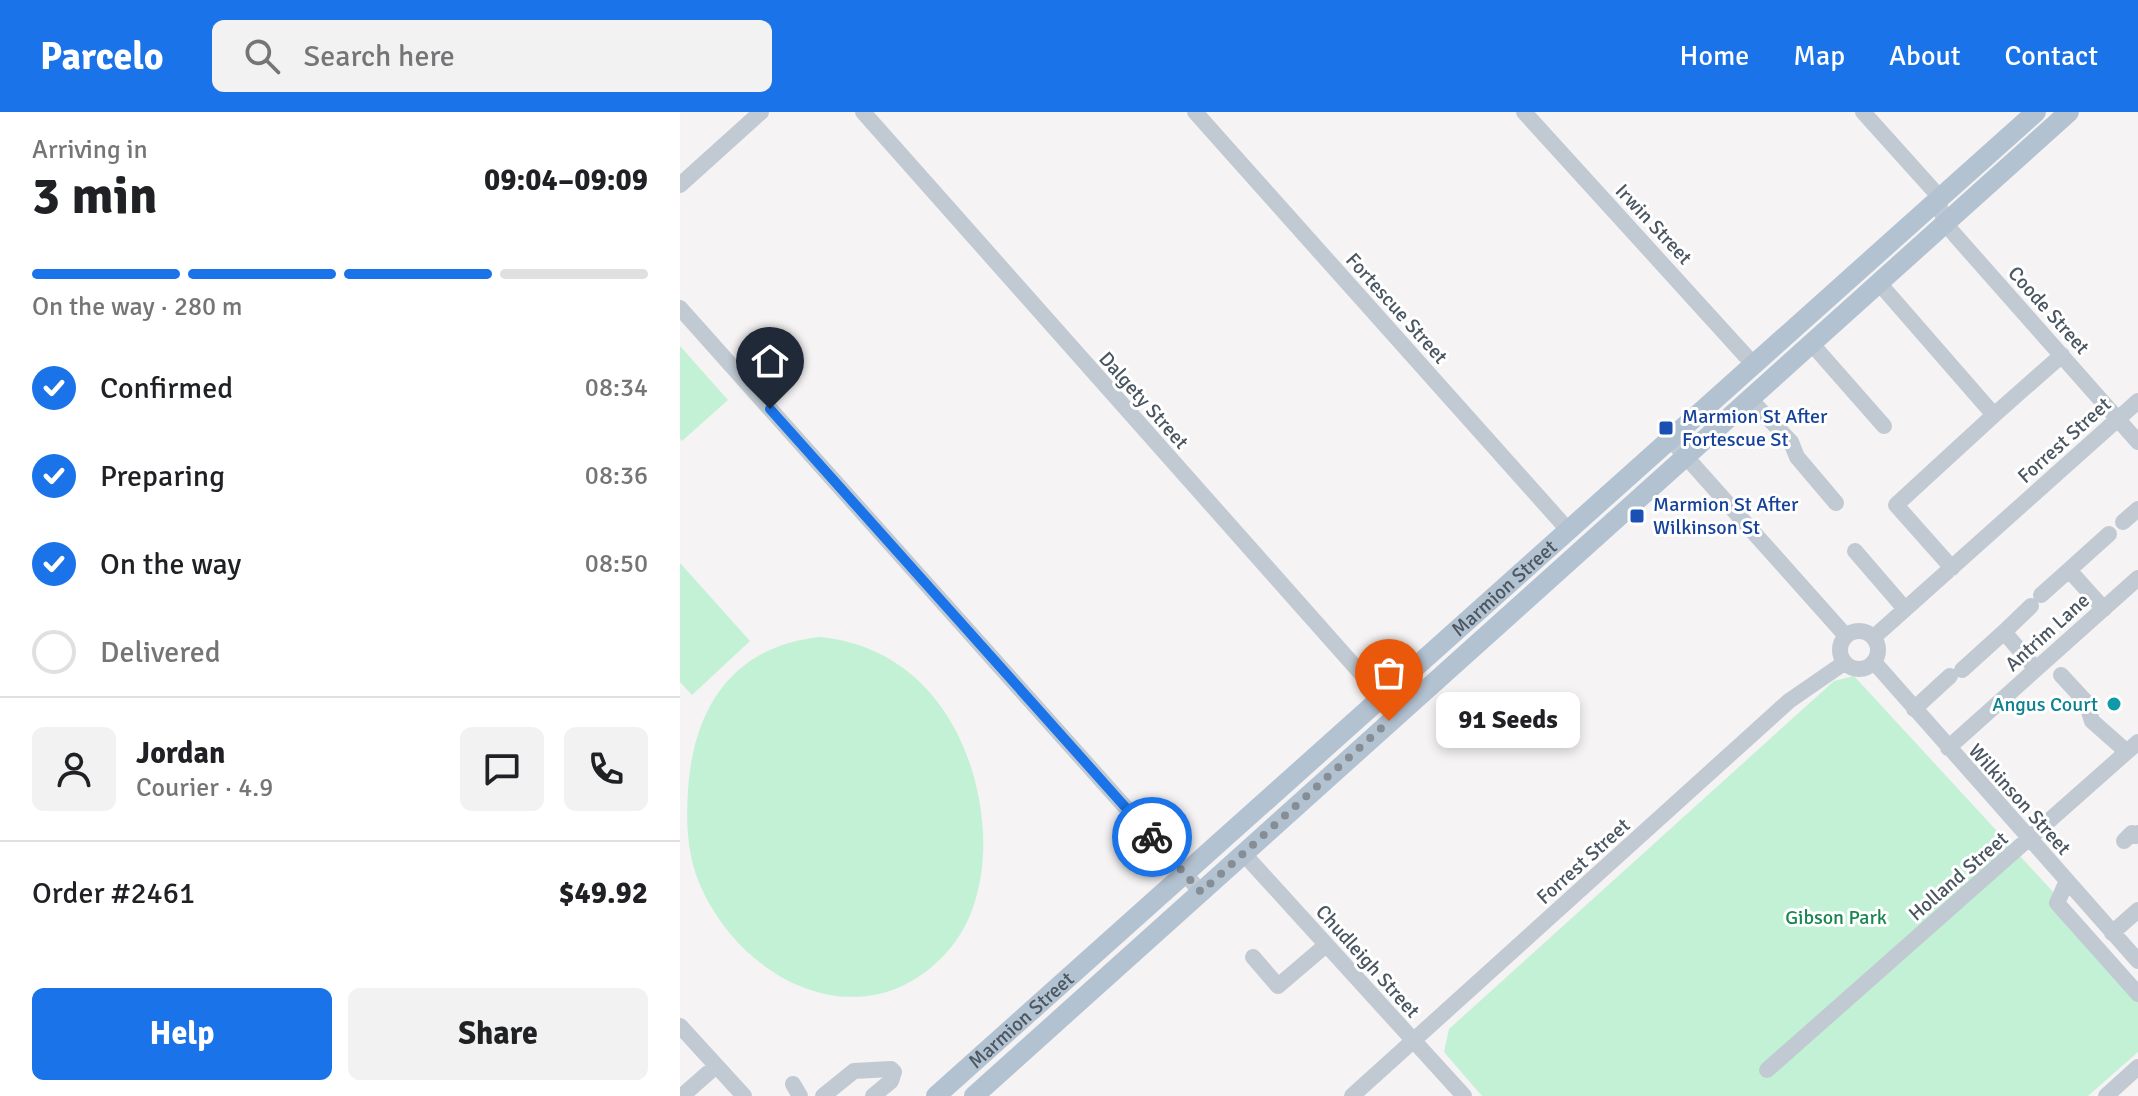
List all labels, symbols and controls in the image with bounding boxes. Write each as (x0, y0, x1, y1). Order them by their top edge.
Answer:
search box (212, 20, 772, 92)
text: Parcelo (40, 33, 164, 80)
icon: search (240, 34, 284, 78)
text: Search here (304, 38, 455, 75)
text: Home (1680, 39, 1749, 73)
text: Map (1793, 39, 1845, 73)
text: About (1889, 39, 1961, 73)
text: Contact (2005, 39, 2098, 73)
text: Arriving in (32, 134, 148, 166)
text: 09:04–09:09 (484, 162, 648, 199)
text: 3 min (32, 164, 158, 228)
street label: Irwin Street (1610, 179, 1697, 270)
street label: Fortescue Street (1340, 248, 1453, 369)
street label: Coode Street (2003, 261, 2095, 360)
text: On the way · 280 m (32, 291, 242, 323)
pin (736, 327, 804, 409)
icon: home (748, 339, 792, 383)
street label: Dalgety Street (1093, 347, 1194, 454)
icon: check (32, 366, 76, 410)
text: Confirmed (100, 370, 233, 407)
text: 08:34 (585, 372, 648, 404)
street label: Forrest Street (2013, 392, 2116, 489)
place label: Marmion St After Fortescue St (1682, 404, 1828, 452)
marker: Marmion St After Fortescue St (1657, 419, 1675, 437)
icon: check (32, 454, 76, 498)
text: Preparing (100, 458, 225, 495)
text: 08:36 (585, 460, 648, 492)
place label: Marmion St After Wilkinson St (1653, 492, 1799, 540)
marker: Marmion St After Wilkinson St (1628, 507, 1646, 525)
street label: Marmion Street (1446, 535, 1562, 642)
icon: check (32, 542, 76, 586)
text: On the way (100, 546, 241, 583)
text: 08:50 (585, 548, 648, 580)
street label: Antrim Lane (2000, 588, 2095, 677)
text: Delivered (100, 634, 221, 671)
pin (1355, 639, 1423, 721)
icon: bag (1367, 651, 1411, 695)
place label: Angus Court (1992, 692, 2098, 717)
callout: 91 Seeds (1437, 693, 1581, 749)
marker: Angus Court (2105, 695, 2123, 713)
text: 91 Seeds (1458, 704, 1558, 736)
button: person (32, 727, 116, 811)
button: chat (460, 727, 544, 811)
button: phone (564, 727, 648, 811)
text: Jordan (136, 735, 225, 772)
street label: Wilkinson Street (1963, 739, 2076, 860)
text: Courier · 4.9 (136, 772, 273, 804)
courier (1112, 797, 1192, 877)
street label: Forrest Street (1532, 813, 1635, 910)
icon: bike (1130, 815, 1174, 859)
street label: Holland Street (1903, 826, 2013, 926)
text: Order #2461 (32, 875, 195, 912)
text: $49.92 (558, 875, 648, 912)
street label: Chudleigh Street (1310, 900, 1425, 1023)
park label: Gibson Park (1785, 905, 1887, 930)
street label: Marmion Street (963, 967, 1079, 1074)
button: Help (32, 988, 332, 1080)
button: Share (348, 988, 648, 1080)

